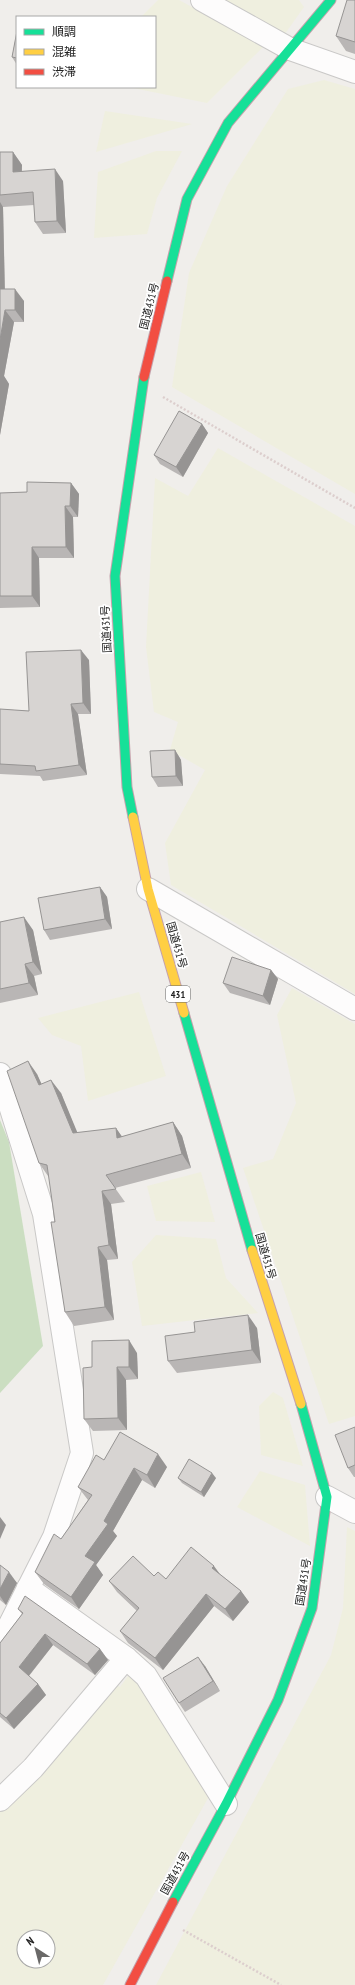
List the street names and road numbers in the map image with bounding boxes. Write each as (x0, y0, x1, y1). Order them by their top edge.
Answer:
street label: 国道431号 (136, 281, 162, 331)
street label: 国道431号 (98, 605, 114, 653)
street label: 国道431号 (164, 920, 190, 970)
road number: 431 (166, 986, 190, 1002)
street label: 国道431号 (253, 1231, 279, 1281)
street label: 国道431号 (292, 1557, 314, 1607)
street label: 国道431号 (157, 1849, 193, 1897)

